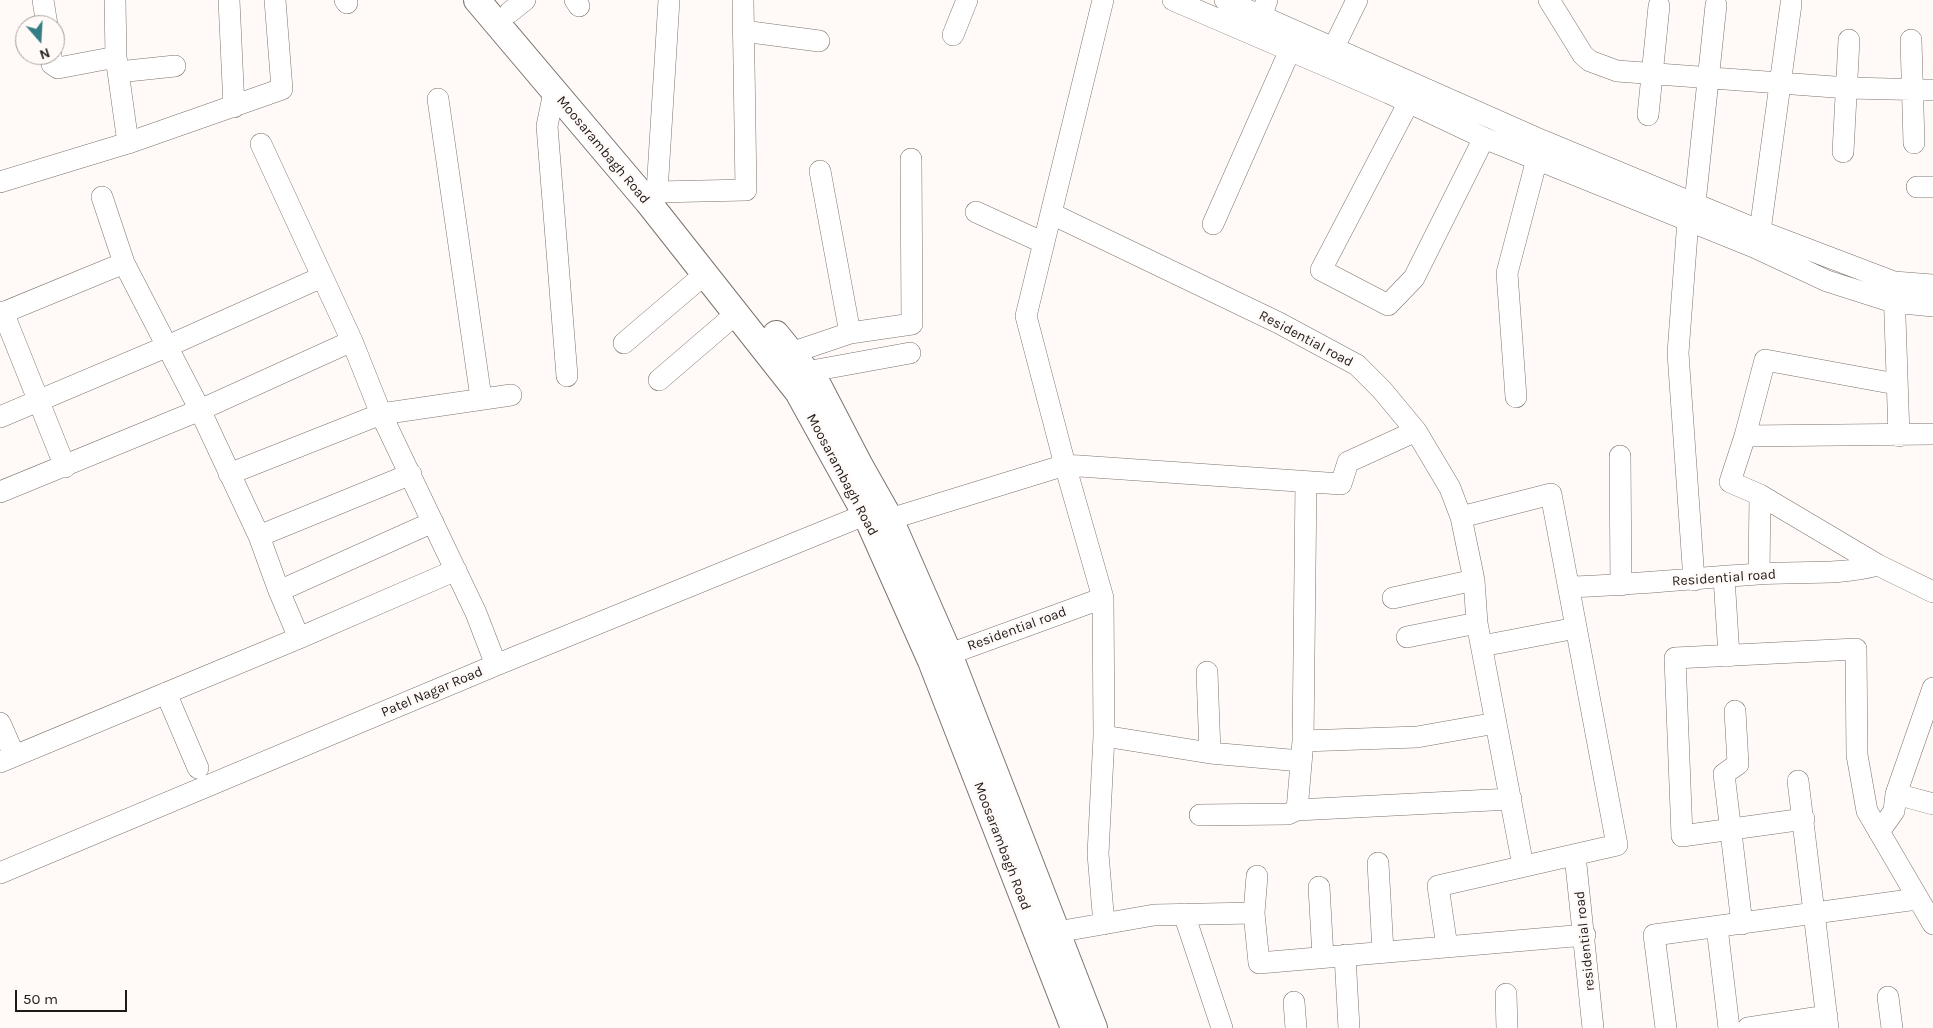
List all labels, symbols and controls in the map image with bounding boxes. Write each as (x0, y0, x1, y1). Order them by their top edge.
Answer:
north arrow (15, 15, 65, 65)
text: N (37, 44, 52, 63)
street label: Moosarambagh Road (553, 93, 653, 207)
street label: Residential road (1256, 307, 1356, 371)
street label: Moosarambagh Road (803, 411, 881, 539)
street label: Residential road (1671, 566, 1777, 590)
street label: Residential road (965, 603, 1069, 655)
street label: Patel Nagar Road (379, 663, 485, 721)
street label: Moosarambagh Road (970, 780, 1034, 912)
street label: residential road (1571, 890, 1599, 992)
scale bar (18, 980, 130, 1012)
text: 50 m (23, 990, 58, 1008)

